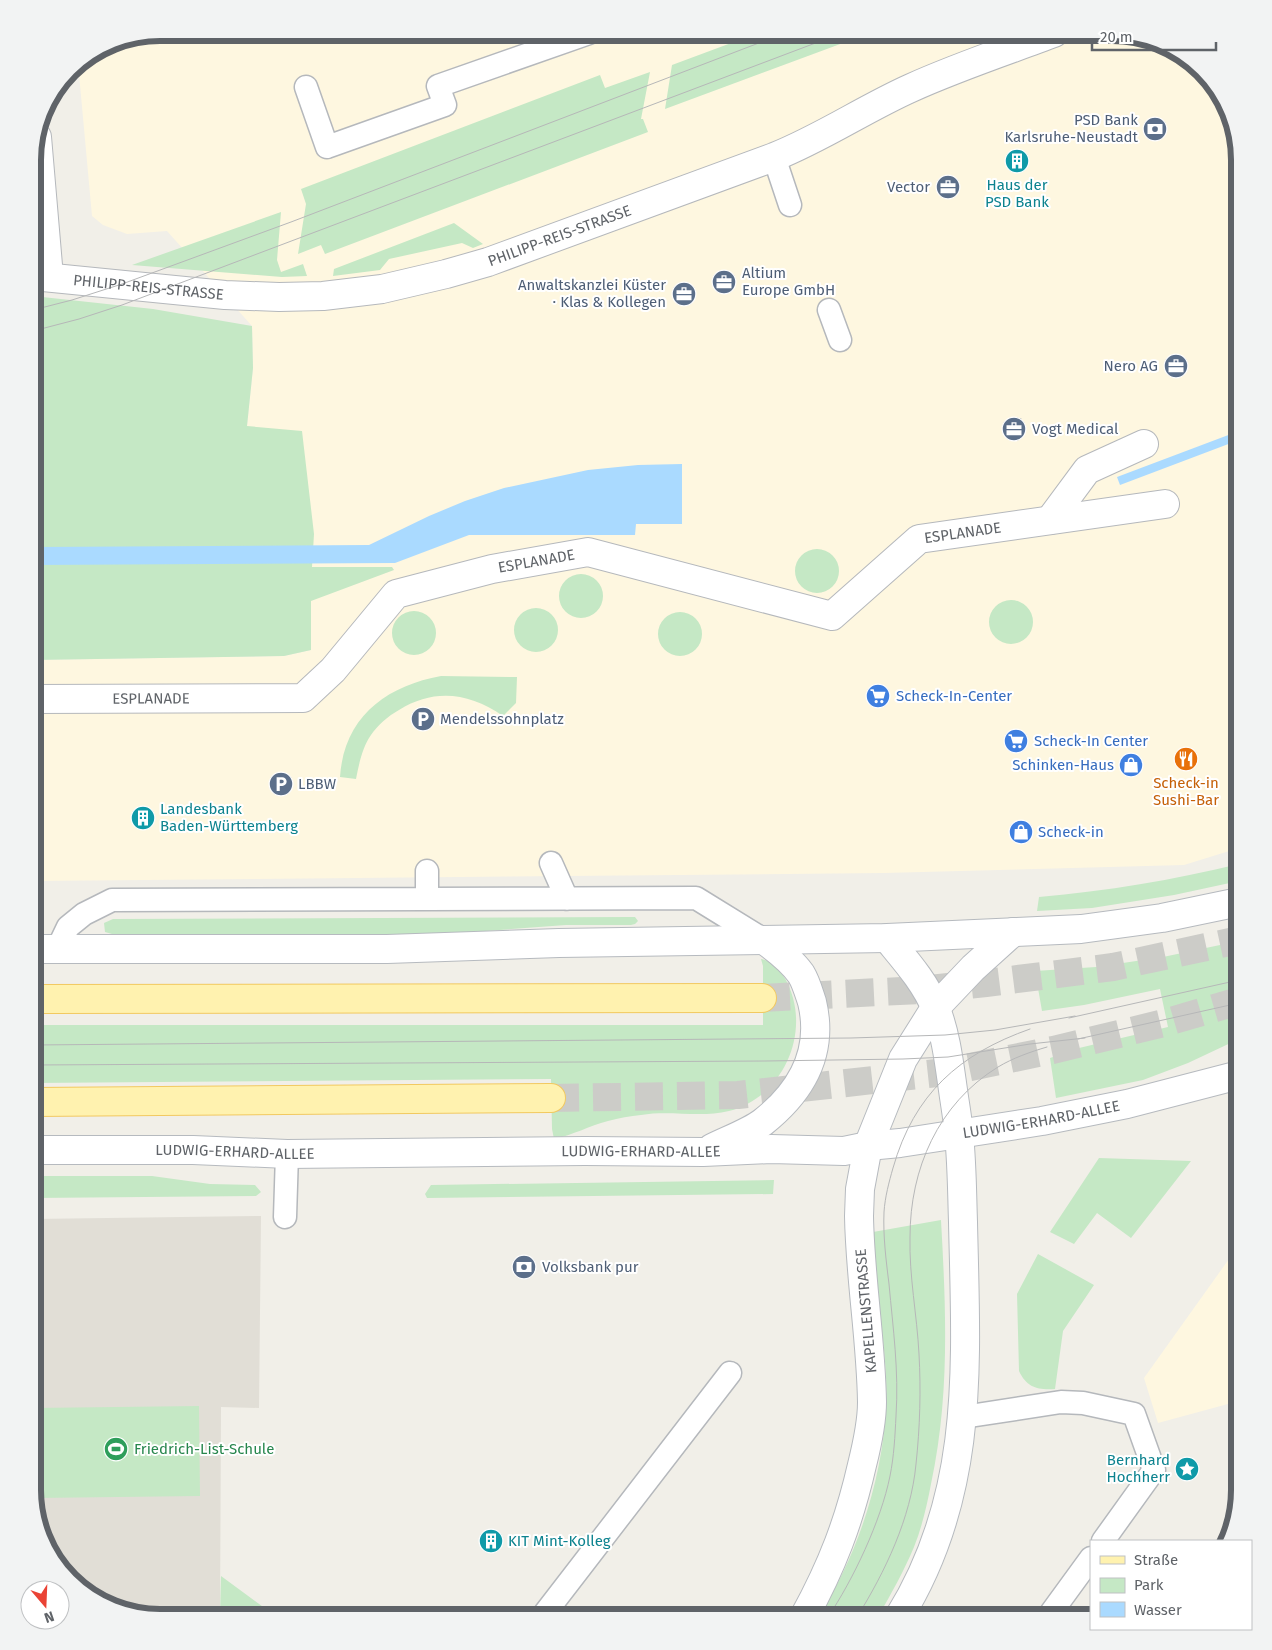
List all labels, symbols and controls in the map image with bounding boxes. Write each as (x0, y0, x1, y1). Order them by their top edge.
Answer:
scale bar (1092, 20, 1216, 52)
text: 20 m (1100, 28, 1133, 46)
place label: PSD Bank Karlsruhe-Neustadt (1004, 111, 1139, 146)
bank icon: PSD Bank Karlsruhe-Neustadt (1142, 116, 1168, 142)
building icon: Haus der PSD Bank (1004, 148, 1030, 174)
office icon: Vector (935, 174, 961, 200)
place label: Haus der PSD Bank (985, 176, 1049, 211)
place label: Vector (887, 178, 930, 196)
street label: PHILIPP-REIS-STRASSE (485, 201, 634, 270)
place label: Altium Europe GmbH (742, 264, 835, 299)
office icon: Altium Europe GmbH (711, 269, 737, 295)
street label: PHILIPP-REIS-STRASSE (72, 271, 225, 304)
place label: Anwaltskanzlei Küster · Klas & Kollegen (518, 276, 666, 311)
office icon: Anwaltskanzlei Küster · Klas & Kollegen (671, 281, 697, 307)
office icon: Nero AG (1163, 353, 1189, 379)
place label: Nero AG (1104, 357, 1158, 375)
office icon: Vogt Medical (1001, 416, 1027, 442)
place label: Vogt Medical (1032, 420, 1119, 438)
street label: ESPLANADE (923, 518, 1002, 547)
street label: ESPLANADE (497, 546, 576, 577)
supermarket icon: Scheck-In-Center (865, 683, 891, 709)
place label: Scheck-In-Center (896, 687, 1012, 705)
street label: ESPLANADE (112, 689, 190, 708)
parking icon: Mendelssohnplatz (410, 706, 436, 732)
place label: Mendelssohnplatz (440, 710, 564, 728)
supermarket icon: Scheck-In Center (1003, 728, 1029, 754)
place label: Scheck-In Center (1034, 732, 1148, 750)
restaurant icon: Scheck-in Sushi-Bar (1173, 746, 1199, 772)
shop icon: Schinken-Haus (1118, 752, 1144, 778)
place label: Schinken-Haus (1012, 756, 1114, 774)
parking icon: LBBW (268, 771, 294, 797)
place label: Scheck-in Sushi-Bar (1153, 774, 1219, 809)
place label: LBBW (298, 775, 337, 793)
place label: Landesbank Baden-Württemberg (160, 800, 298, 835)
building icon: Landesbank Baden-Württemberg (130, 805, 156, 831)
shop icon: Scheck-in (1008, 819, 1034, 845)
place label: Scheck-in (1038, 823, 1104, 841)
street label: LUDWIG-ERHARD-ALLEE (961, 1097, 1121, 1142)
street label: LUDWIG-ERHARD-ALLEE (155, 1141, 315, 1163)
street label: LUDWIG-ERHARD-ALLEE (561, 1142, 721, 1161)
street label: KAPELLENSTRASSE (852, 1248, 880, 1374)
bank icon: Volksbank pur (511, 1254, 537, 1280)
place label: Volksbank pur (542, 1258, 639, 1276)
sports icon: Friedrich-List-Schule (103, 1436, 129, 1462)
place label: Friedrich-List-Schule (134, 1440, 274, 1458)
place label: Bernhard Hochherr (1107, 1451, 1170, 1486)
place icon: Bernhard Hochherr (1174, 1456, 1200, 1482)
building icon: KIT Mint-Kolleg (478, 1528, 504, 1554)
place label: KIT Mint-Kolleg (508, 1532, 611, 1550)
legend (1090, 1540, 1252, 1630)
text: Straße (1134, 1551, 1178, 1569)
text: Park (1134, 1576, 1164, 1594)
north arrow (20, 1580, 70, 1630)
text: Wasser (1134, 1601, 1182, 1619)
text: N (42, 1607, 56, 1626)

